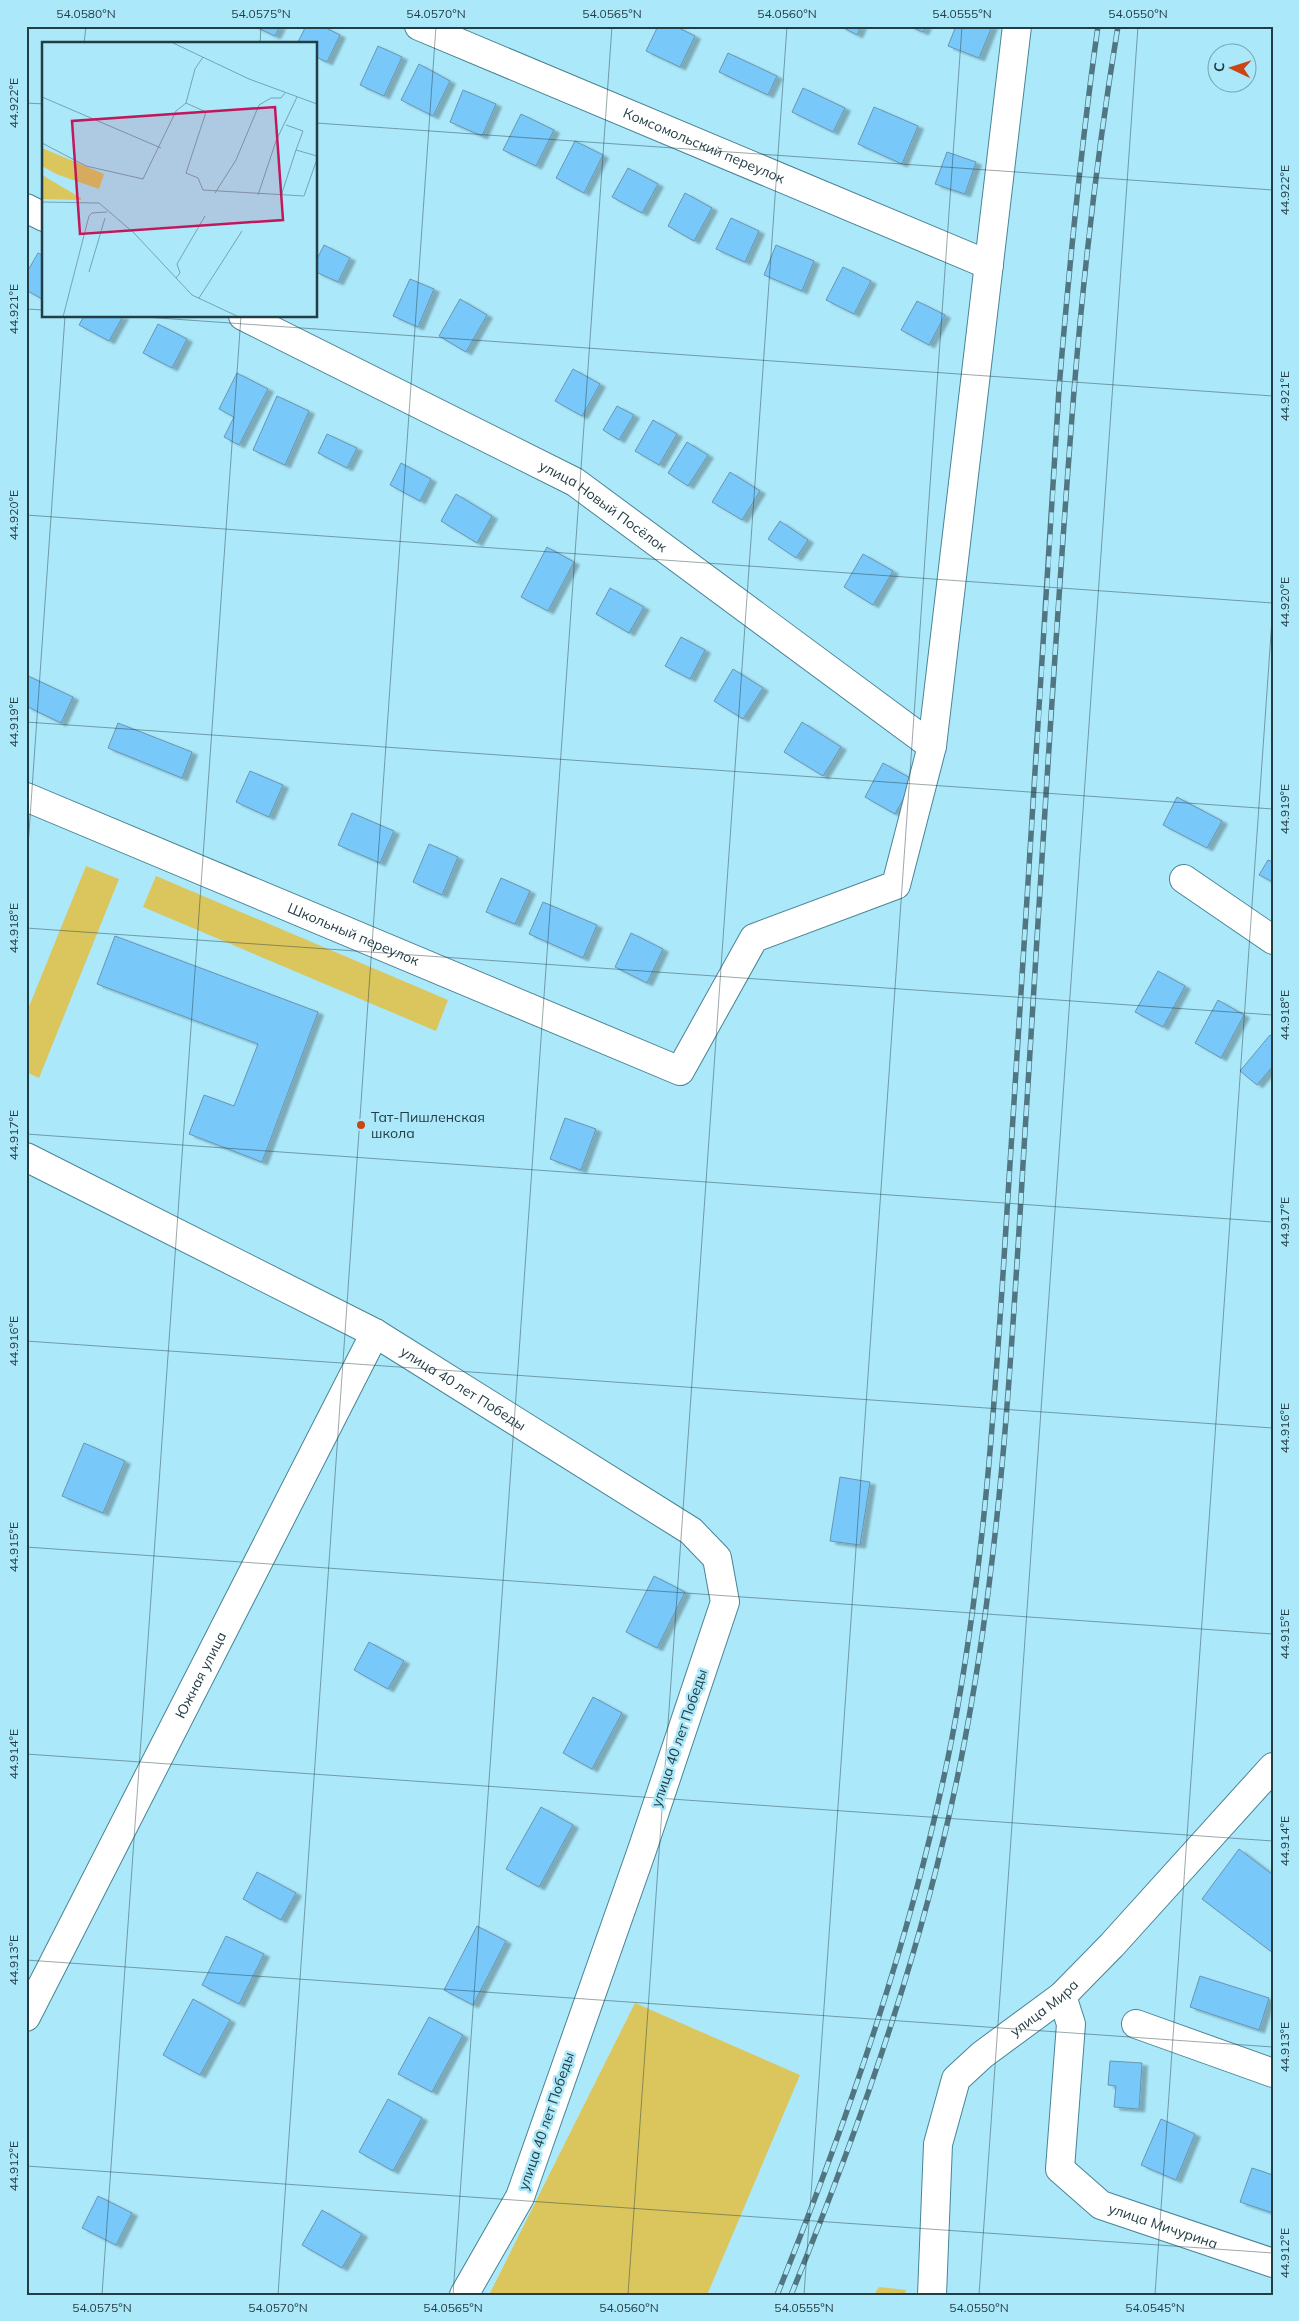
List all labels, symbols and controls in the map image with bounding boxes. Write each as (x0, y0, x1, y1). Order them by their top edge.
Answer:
text: 54.0580°N (56, 6, 116, 21)
text: 54.0575°N (231, 6, 291, 21)
text: 54.0570°N (406, 6, 466, 21)
text: 54.0565°N (582, 6, 642, 21)
text: 54.0560°N (757, 6, 817, 21)
text: 54.0555°N (932, 6, 992, 21)
text: 54.0550°N (1108, 6, 1168, 21)
inset map (42, 42, 318, 318)
north arrow (1206, 42, 1256, 92)
text: С (1210, 62, 1228, 73)
text: 44.922°E (6, 78, 21, 128)
street label: Комсомольский переулок (620, 104, 788, 188)
text: 44.922°E (1277, 165, 1292, 215)
text: 44.921°E (6, 284, 21, 334)
text: 44.921°E (1277, 371, 1292, 421)
street label: улица Новый Посёлок (536, 457, 671, 556)
text: 44.920°E (6, 490, 21, 540)
text: 44.920°E (1277, 577, 1292, 627)
text: 44.919°E (6, 697, 21, 747)
text: 44.919°E (1277, 784, 1292, 834)
street label: Школьный переулок (285, 899, 422, 970)
text: 44.918°E (6, 903, 21, 953)
text: 44.918°E (1277, 990, 1292, 1040)
place label: Тат-Пишленская школа (371, 1108, 485, 1142)
text: 44.917°E (6, 1110, 21, 1160)
marker: Тат-Пишленская школа (355, 1119, 367, 1131)
text: 44.917°E (1277, 1197, 1292, 1247)
text: 44.916°E (6, 1316, 21, 1366)
street label: улица 40 лет Победы (397, 1342, 529, 1434)
text: 44.916°E (1277, 1403, 1292, 1453)
text: 44.915°E (6, 1522, 21, 1572)
text: 44.915°E (1277, 1609, 1292, 1659)
street label: Южная улица (171, 1629, 230, 1721)
street label: улица 40 лет Победы (647, 1667, 711, 1809)
text: 44.914°E (6, 1729, 21, 1779)
text: 44.914°E (1277, 1816, 1292, 1866)
text: 44.913°E (6, 1935, 21, 1985)
street label: улица Мира (1007, 1976, 1082, 2040)
text: 44.913°E (1277, 2022, 1292, 2072)
street label: улица 40 лет Победы (514, 2050, 578, 2192)
text: 44.912°E (6, 2141, 21, 2191)
street label: улица Мичурина (1106, 2199, 1220, 2253)
text: 44.912°E (1277, 2228, 1292, 2278)
text: 54.0575°N (72, 2300, 132, 2315)
text: 54.0570°N (248, 2300, 308, 2315)
text: 54.0565°N (423, 2300, 483, 2315)
text: 54.0560°N (599, 2300, 659, 2315)
text: 54.0555°N (774, 2300, 834, 2315)
text: 54.0550°N (949, 2300, 1009, 2315)
text: 54.0545°N (1125, 2300, 1185, 2315)

